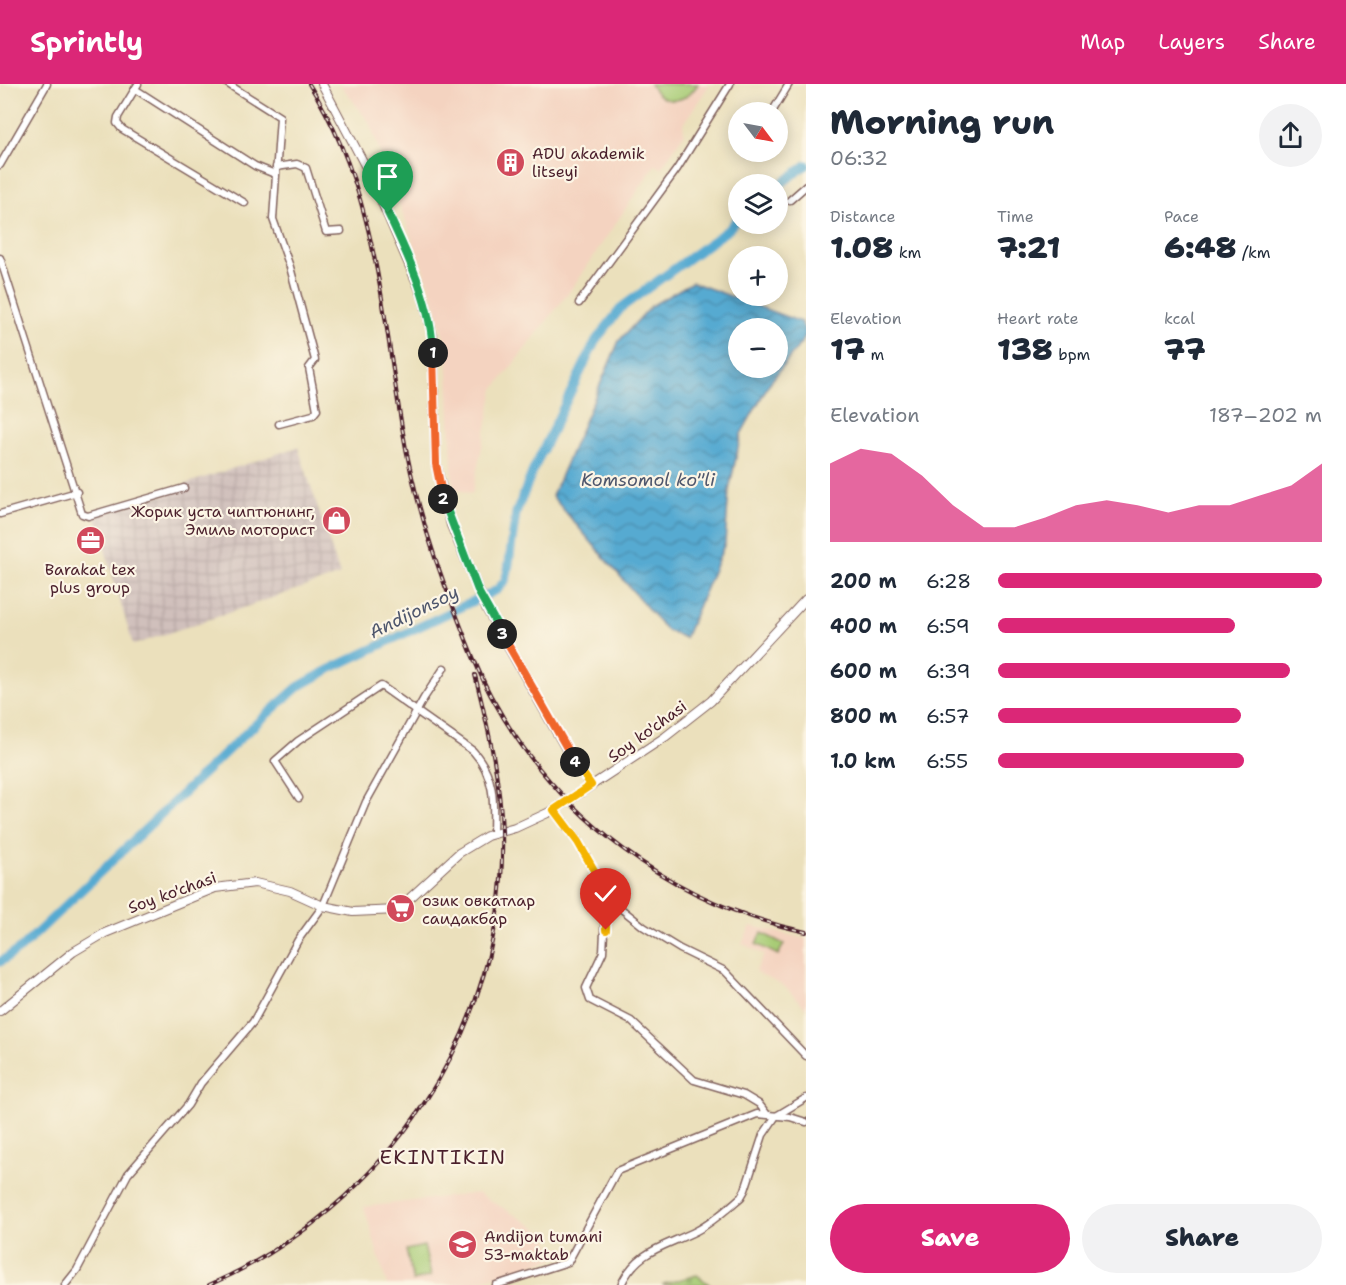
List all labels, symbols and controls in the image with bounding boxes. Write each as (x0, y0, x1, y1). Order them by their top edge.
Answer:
text: Sprintly (30, 23, 143, 61)
text: Map (1080, 28, 1125, 56)
text: Layers (1158, 28, 1225, 56)
text: Share (1258, 28, 1316, 56)
text: Morning run (830, 100, 1054, 145)
north arrow (728, 102, 788, 162)
map controls (728, 102, 788, 378)
button: share (1259, 104, 1322, 167)
place label: ADU akademik litseyi (532, 143, 645, 182)
text: 06:32 (830, 145, 888, 171)
building icon: ADU akademik litseyi (495, 146, 527, 178)
pin (362, 151, 413, 213)
icon: arrive (371, 160, 404, 193)
button: layers (728, 174, 788, 234)
text: Distance (830, 206, 896, 227)
text: Time (997, 206, 1034, 227)
text: Pace (1164, 206, 1199, 227)
text: 1.08 (830, 227, 893, 268)
text: 7:21 (997, 227, 1061, 268)
text: 6:48 (1164, 227, 1237, 268)
text: km (893, 242, 921, 263)
text: /km (1237, 242, 1271, 263)
button: + (728, 246, 788, 306)
text: Elevation (830, 308, 902, 329)
text: Heart rate (997, 308, 1079, 329)
text: kcal (1164, 308, 1195, 329)
button: − (728, 318, 788, 378)
text: 17 (830, 329, 865, 370)
text: 138 (997, 329, 1053, 370)
text: 77 (1164, 329, 1206, 370)
pin: 1 (418, 338, 448, 368)
text: 1 (429, 342, 437, 363)
text: m (865, 344, 884, 365)
text: bpm (1053, 344, 1090, 365)
text: Elevation (830, 402, 920, 428)
text: 187–202 m (1209, 402, 1322, 428)
water label: Komsomol ko"li (581, 468, 716, 492)
pin: 2 (428, 484, 458, 514)
text: 2 (437, 488, 449, 509)
place label: Жорик уста чиптюнинг, Эмиль моторист (131, 501, 316, 540)
shop icon: Жорик уста чиптюнинг, Эмиль моторист (320, 504, 352, 536)
office icon: Barakat tex plus group (74, 525, 106, 557)
place label: Barakat tex plus group (45, 559, 135, 598)
text: 200 m (830, 568, 897, 594)
text: 6:28 (926, 568, 971, 594)
water label: Andijonsoy (365, 580, 463, 644)
text: 400 m (830, 613, 897, 639)
text: 6:59 (926, 613, 970, 639)
pin: 3 (487, 619, 517, 649)
text: 3 (496, 623, 508, 644)
text: 600 m (830, 658, 897, 684)
text: 6:39 (926, 658, 971, 684)
street label: Soy ko'chasi (604, 696, 691, 767)
text: 800 m (830, 703, 897, 729)
text: 6:57 (926, 703, 970, 729)
pin: 4 (560, 747, 590, 777)
text: 1.0 km (830, 748, 895, 774)
text: 6:55 (926, 748, 968, 774)
text: 4 (569, 751, 581, 772)
street label: Soy ko'chasi (125, 867, 219, 918)
pin (580, 868, 631, 930)
icon: check (589, 877, 622, 910)
place label: озик овкатлар саидакбар (422, 890, 535, 929)
supermarket icon: озик овкатлар саидакбар (385, 893, 417, 925)
district label: EKINTIKIN (380, 1144, 506, 1170)
button: Save (830, 1204, 1070, 1273)
button: Share (1082, 1204, 1322, 1273)
place label: Andijon tumani 53-maktab (484, 1226, 603, 1265)
school or university icon: Andijon tumani 53-maktab (447, 1229, 479, 1261)

